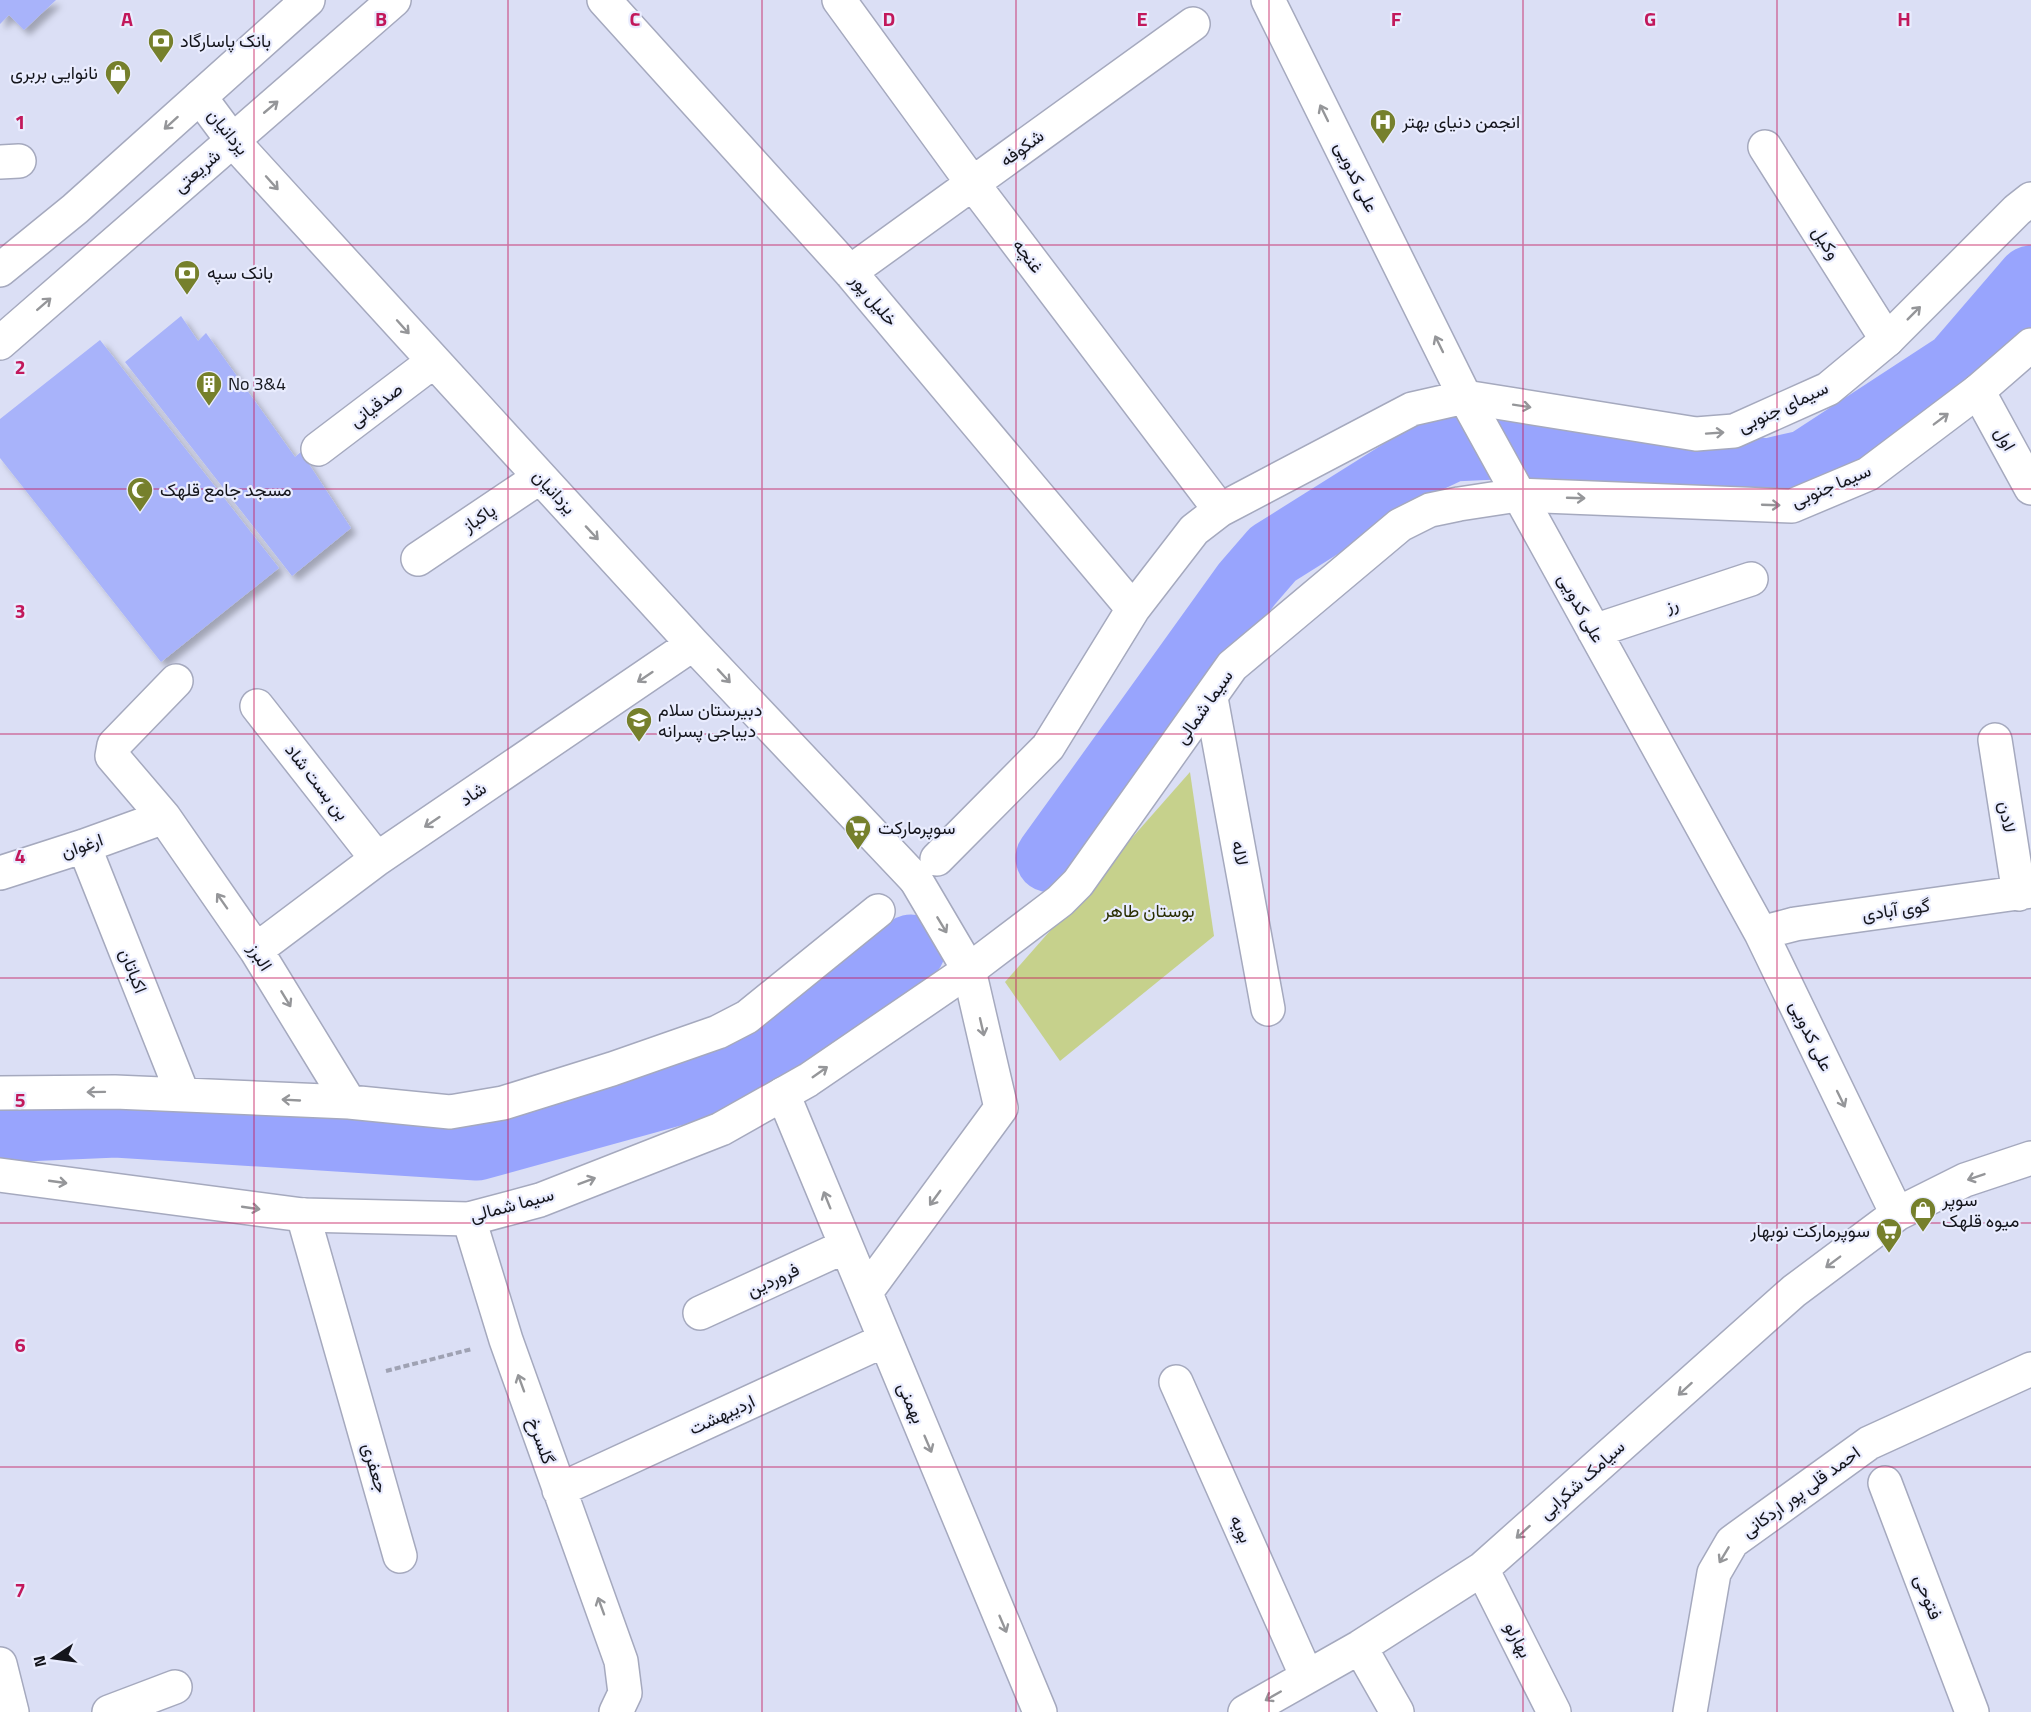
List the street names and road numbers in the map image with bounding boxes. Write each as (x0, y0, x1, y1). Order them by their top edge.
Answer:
street label: یزدانیان (201, 103, 256, 161)
street label: شکوفه (994, 122, 1049, 173)
street label: علی کدویی (1328, 137, 1385, 217)
street label: شریعتی (167, 142, 226, 199)
street label: وکیل (1806, 221, 1847, 265)
street label: غنچه (1006, 233, 1050, 279)
street label: خلیل‌ پور (844, 267, 905, 332)
street label: سیمای جنوبی (1733, 374, 1833, 439)
street label: صدقیانی (343, 375, 408, 434)
street label: اول (1988, 422, 2023, 456)
street label: سیما جنوبی (1787, 457, 1875, 514)
street label: یزدانیان (526, 463, 582, 520)
street label: پاکباز (456, 496, 501, 539)
street label: علی کدویی (1551, 568, 1612, 648)
street label: رز (1661, 590, 1682, 620)
street label: سیما شمالی (1168, 664, 1239, 750)
street label: بن بست شاد (279, 738, 356, 826)
street label: شاد (454, 775, 492, 812)
street label: لادن (1992, 799, 2023, 834)
street label: ارغوان (57, 826, 106, 865)
street label: لاله (1225, 838, 1256, 867)
street label: گوی آبادی (1860, 891, 1932, 928)
street label: البرز (241, 937, 279, 976)
street label: اکباتان (112, 944, 155, 997)
street label: علی کدویی (1783, 996, 1840, 1076)
street label: سیما شمالی (467, 1180, 557, 1229)
street label: فروردین (742, 1256, 804, 1304)
street label: بهمنی (891, 1378, 932, 1428)
street label: اردیبهشت (684, 1387, 759, 1442)
street label: گلسرخ (521, 1414, 562, 1468)
street label: سیامک شکرابی (1533, 1433, 1631, 1526)
street label: احمد قلی پور اردکانی (1736, 1439, 1866, 1544)
street label: جعفری (355, 1440, 395, 1496)
street label: بویه (1223, 1510, 1260, 1547)
street label: فتوحی (1908, 1570, 1949, 1623)
street label: بهارلو (1498, 1617, 1539, 1662)

